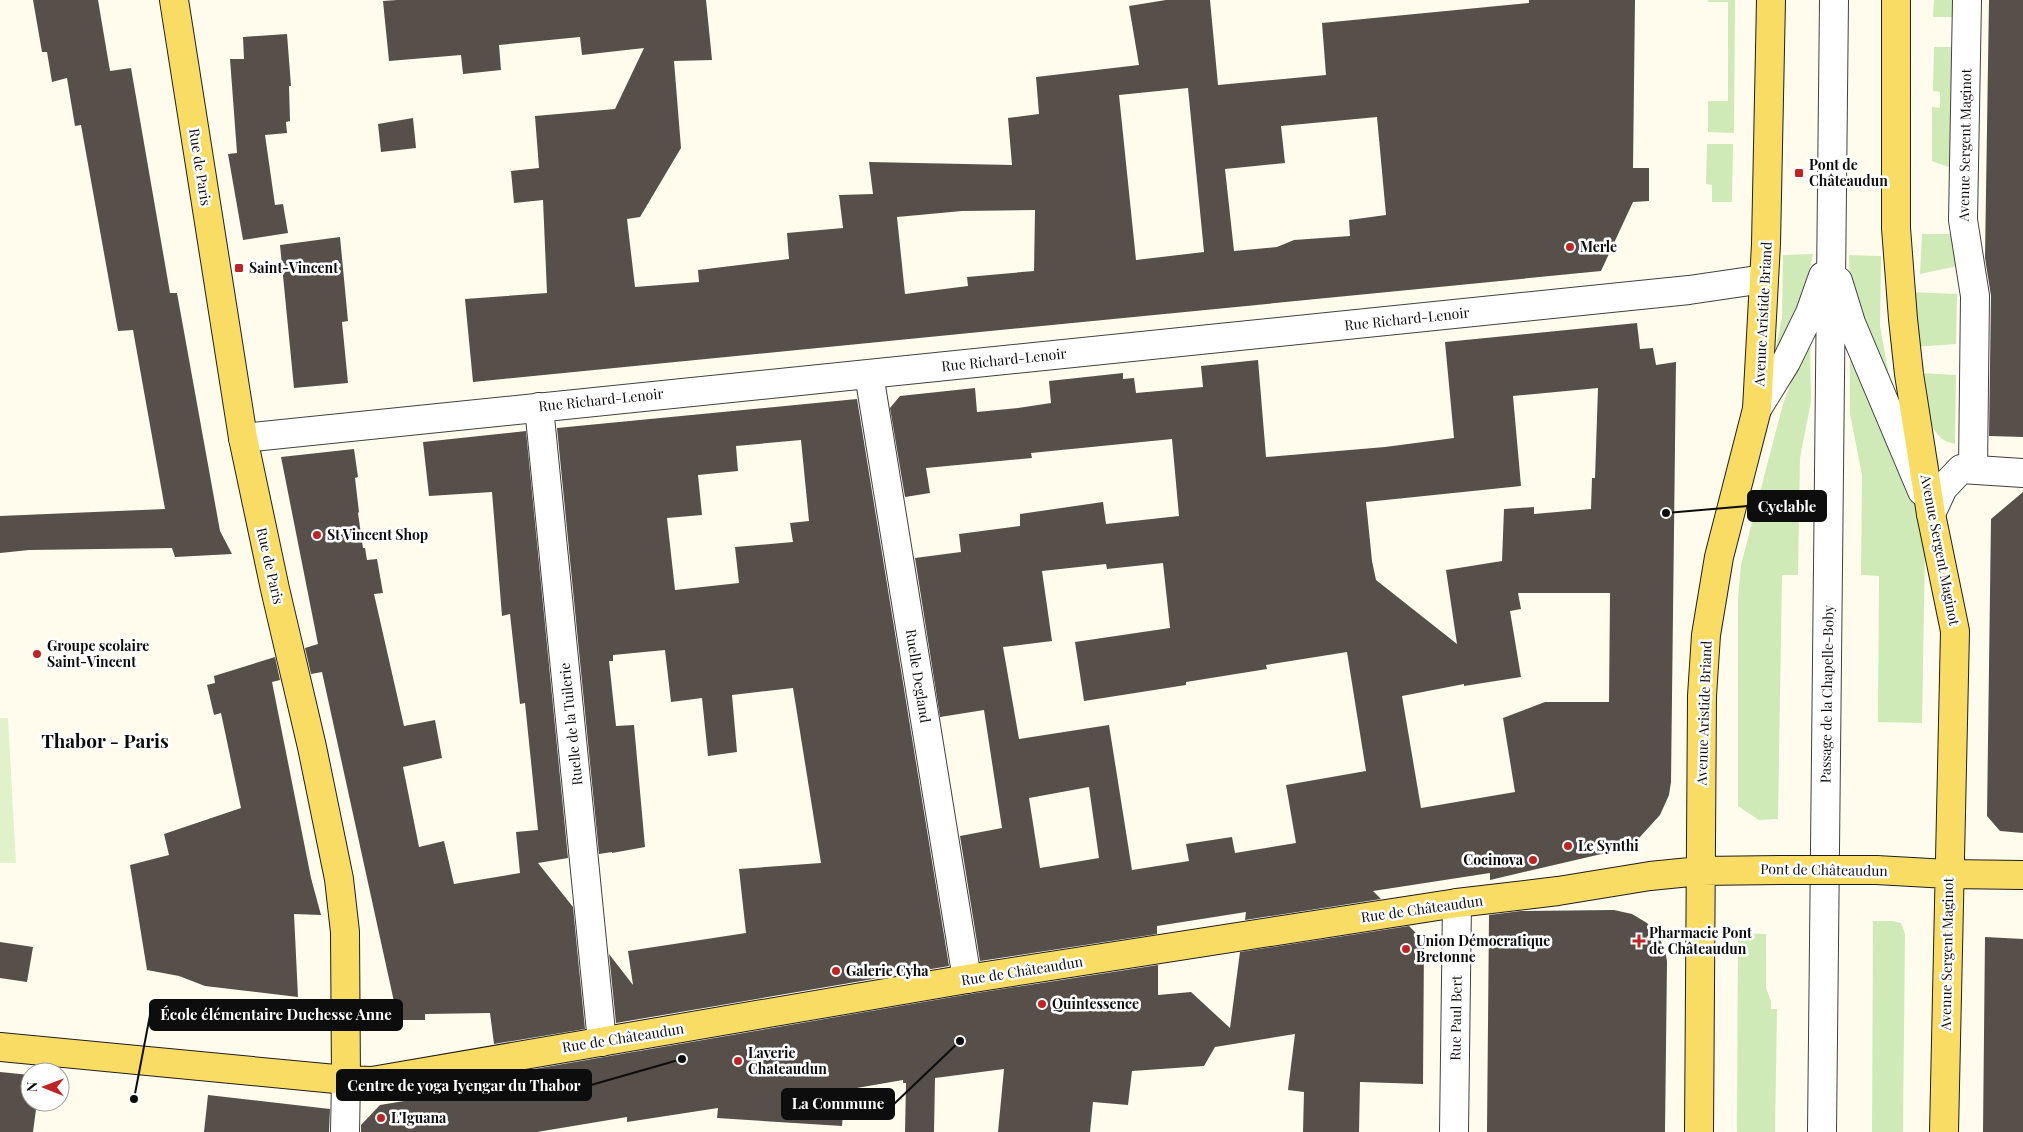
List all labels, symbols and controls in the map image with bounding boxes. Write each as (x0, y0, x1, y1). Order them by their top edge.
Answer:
street label: Avenue Sergent Maginot (1954, 67, 1975, 223)
street label: Rue de Paris (185, 127, 216, 207)
place label: Pont de Châteaudun (1809, 155, 1888, 190)
marker: Pont de Châteaudun (1793, 167, 1805, 179)
place label: Merle (1580, 237, 1617, 256)
marker: Merle (1564, 241, 1576, 253)
street label: Avenue Aristide Briand (1749, 241, 1776, 388)
place label: Saint-Vincent (249, 258, 338, 277)
marker: Saint-Vincent (233, 262, 245, 274)
street label: Rue Richard-Lenoir (1344, 302, 1471, 335)
street label: Rue Richard-Lenoir (941, 343, 1068, 376)
street label: Rue Richard-Lenoir (538, 383, 665, 416)
street label: Avenue Sergent Maginot (1916, 472, 1965, 628)
callout: Cyclable (1748, 491, 1826, 521)
text: Cyclable (1758, 496, 1817, 516)
place label: St Vincent Shop (327, 525, 428, 544)
street label: Rue de Paris (252, 526, 289, 606)
marker: St Vincent Shop (311, 529, 323, 541)
street label: Passage de la Chapelle-Boby (1815, 605, 1838, 783)
street label: Ruelle Degland (902, 628, 935, 724)
place label: Groupe scolaire Saint-Vincent (47, 636, 149, 671)
street label: Avenue Aristide Briand (1691, 640, 1716, 787)
marker: Groupe scolaire Saint-Vincent (31, 648, 43, 660)
street label: Ruelle de la Tuilerie (555, 662, 586, 786)
district label: Thabor - Paris (41, 727, 169, 753)
place label: Le Synthi (1578, 836, 1639, 855)
marker: Le Synthi (1562, 840, 1574, 852)
place label: Cocinova (1463, 850, 1524, 869)
marker: Cocinova (1527, 854, 1539, 866)
street label: Pont de Châteaudun (1760, 859, 1889, 880)
street label: Avenue Sergent Maginot (1936, 876, 1957, 1032)
street label: Rue de Châteaudun (1360, 890, 1485, 926)
place label: Pharmacie Pont de Châteaudun (1649, 923, 1752, 958)
place label: Union Démocratique Bretonne (1416, 931, 1550, 966)
marker: Pharmacie Pont de Châteaudun (1633, 935, 1645, 947)
marker: Union Démocratique Bretonne (1400, 943, 1412, 955)
street label: Rue de Châteaudun (960, 951, 1085, 990)
place label: Galerie Cyha (846, 961, 929, 980)
marker: Galerie Cyha (830, 965, 842, 977)
street label: Rue Paul Bert (1445, 974, 1466, 1061)
place label: Quintessence (1052, 994, 1139, 1013)
marker: Quintessence (1036, 998, 1048, 1010)
callout: École élémentaire Duchesse Anne (150, 1000, 402, 1030)
text: École élémentaire Duchesse Anne (160, 1004, 392, 1024)
street label: Rue de Châteaudun (561, 1018, 686, 1057)
place label: Laverie Chateaudun (748, 1043, 827, 1078)
marker: Laverie Chateaudun (732, 1055, 744, 1067)
north arrow (20, 1062, 70, 1112)
callout: Centre de yoga Iyengar du Thabor (337, 1070, 591, 1100)
text: Centre de yoga Iyengar du Thabor (347, 1075, 581, 1095)
text: N (22, 1082, 41, 1092)
callout: La Commune (782, 1089, 894, 1119)
text: La Commune (792, 1093, 885, 1113)
place label: L'Iguana (391, 1108, 447, 1127)
marker: L'Iguana (375, 1112, 387, 1124)

